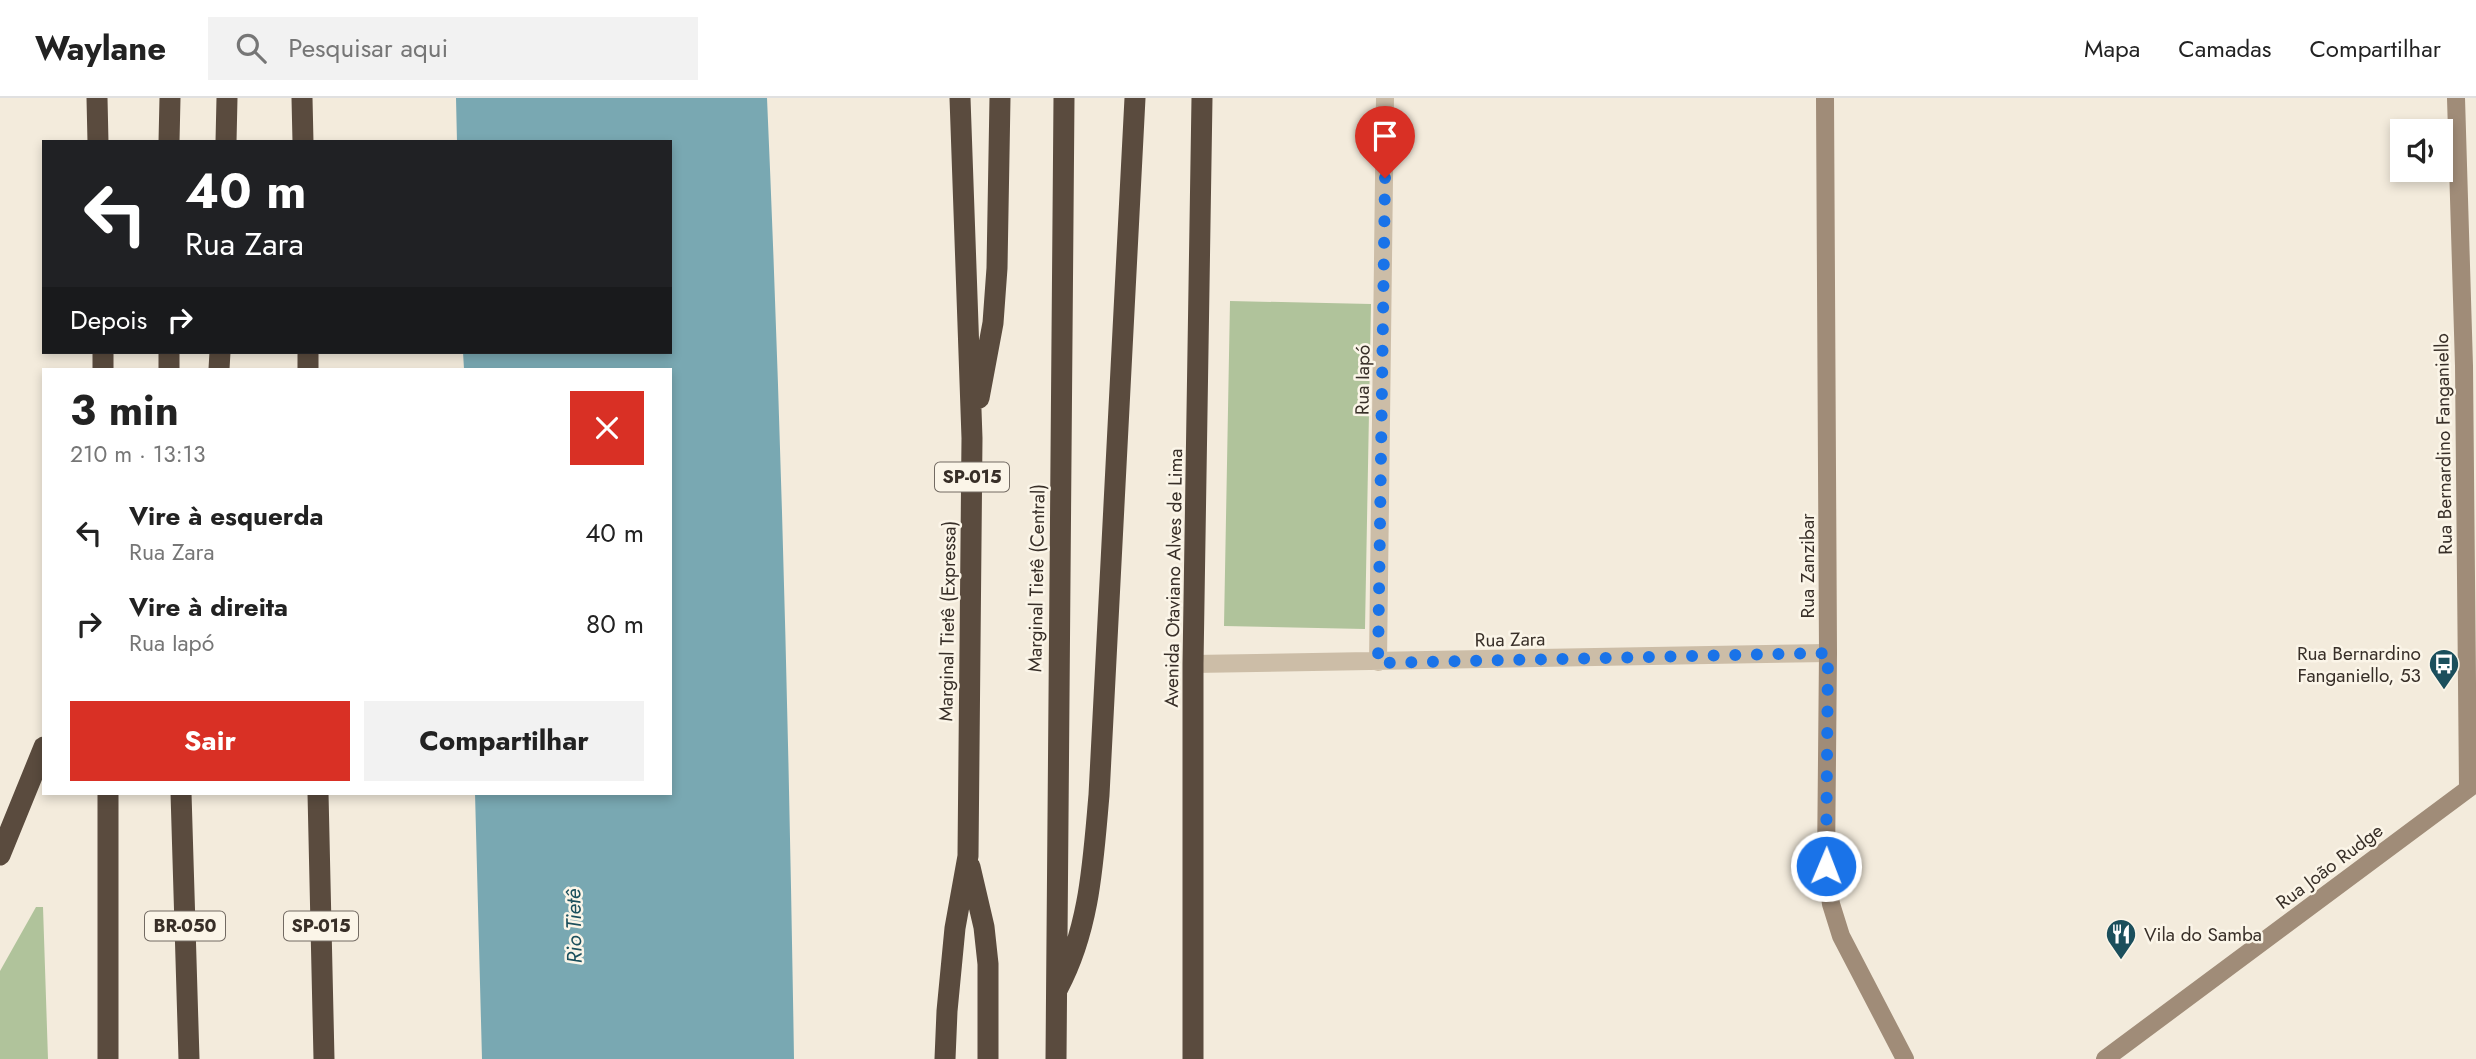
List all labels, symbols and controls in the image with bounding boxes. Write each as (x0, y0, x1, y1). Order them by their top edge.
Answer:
search box (208, 17, 698, 80)
text: Waylane (35, 25, 166, 72)
icon: search (232, 29, 270, 67)
text: Pesquisar aqui (288, 29, 448, 67)
text: Mapa (2084, 31, 2140, 66)
text: Camadas (2178, 31, 2271, 66)
text: Compartilhar (2309, 31, 2441, 66)
pin (1355, 106, 1415, 178)
icon: arrive (1366, 117, 1404, 155)
map controls (2390, 119, 2453, 182)
button: sound (2390, 119, 2453, 182)
text: 40 m (185, 156, 307, 226)
icon: left (70, 168, 161, 259)
text: Rua Zara (185, 221, 304, 267)
text: Depois (70, 301, 147, 339)
icon: right (161, 301, 199, 339)
street label: Rua Bernardino Fanganiello (2428, 333, 2459, 555)
street label: Rua Iapó (1348, 345, 1377, 415)
text: 3 min (70, 380, 179, 441)
button: close (570, 391, 644, 465)
text: 210 m · 13:13 (70, 437, 206, 471)
street label: Avenida Otaviano Alves de Lima (1158, 448, 1189, 708)
road number: SP-015 (935, 463, 1009, 492)
street label: Marginal Tietê (Central) (1021, 484, 1052, 672)
text: Vire à esquerda (129, 497, 324, 535)
street label: Rua Zanzibar (1794, 513, 1821, 619)
icon: left (70, 514, 108, 552)
text: 40 m (585, 514, 644, 552)
street label: Marginal Tietê (Expressa) (932, 520, 963, 722)
text: Rua Zara (129, 535, 214, 569)
text: Vire à direita (129, 588, 288, 626)
icon: right (70, 605, 108, 643)
text: 80 m (586, 605, 644, 643)
street label: Rua Zara (1474, 625, 1546, 654)
text: Rua Iapó (129, 626, 214, 660)
place label: Rua Bernardino Fanganiello, 53 (2297, 640, 2421, 689)
bus stop icon: Rua Bernardino Fanganiello, 53 (2427, 647, 2461, 691)
button: Sair (70, 701, 350, 781)
button: Compartilhar (364, 701, 644, 781)
street label: Rua João Rudge (2270, 817, 2389, 916)
position arrow (1789, 829, 1863, 903)
water label: Rio Tietê (558, 888, 590, 964)
road number: BR-050 (145, 912, 225, 940)
road number: SP-015 (284, 912, 358, 940)
restaurant icon: Vila do Samba (2104, 917, 2138, 961)
place label: Vila do Samba (2144, 921, 2262, 948)

